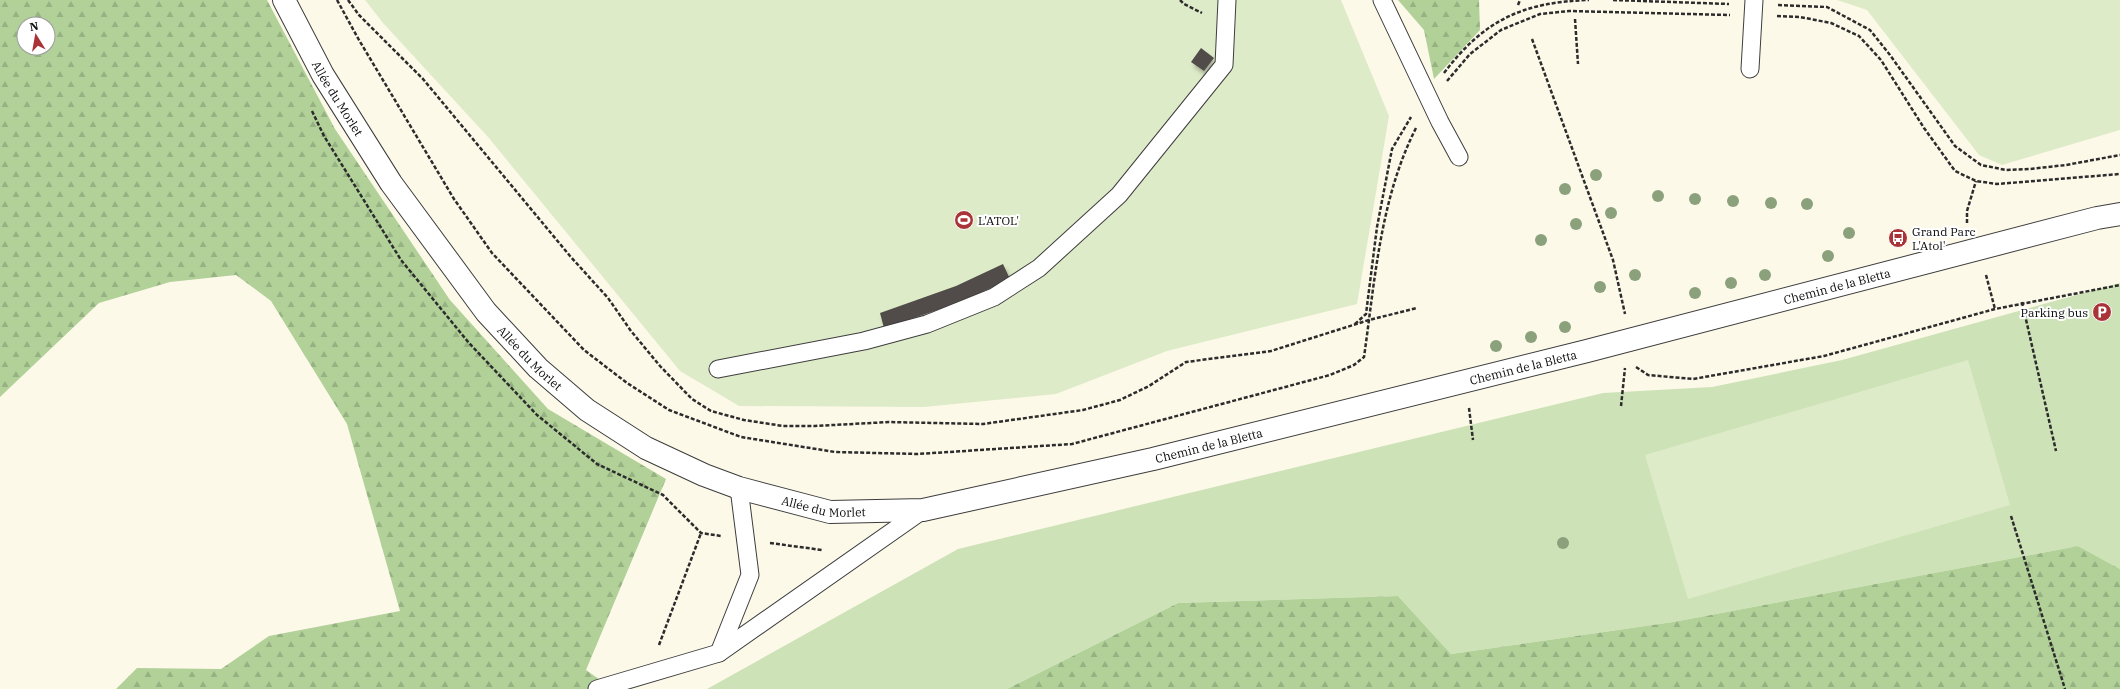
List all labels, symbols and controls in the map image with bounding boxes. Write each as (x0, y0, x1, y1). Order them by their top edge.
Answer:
north arrow (16, 16, 56, 56)
text: N (28, 18, 40, 34)
street label: Allée du Morlet (309, 58, 367, 138)
sports icon: L'ATOL' (953, 209, 975, 231)
place label: L'ATOL' (978, 213, 1019, 228)
place label: Grand Parc L'Atol' (1912, 224, 1976, 253)
bus stop icon: Grand Parc L'Atol' (1887, 227, 1909, 249)
street label: Chemin de la Bletta (1782, 265, 1892, 307)
parking icon: Parking bus (2091, 301, 2113, 323)
place label: Parking bus (2021, 305, 2088, 320)
street label: Allée du Morlet (495, 322, 566, 393)
street label: Chemin de la Bletta (1468, 346, 1579, 387)
street label: Chemin de la Bletta (1154, 424, 1264, 466)
street label: Allée du Morlet (780, 492, 866, 520)

